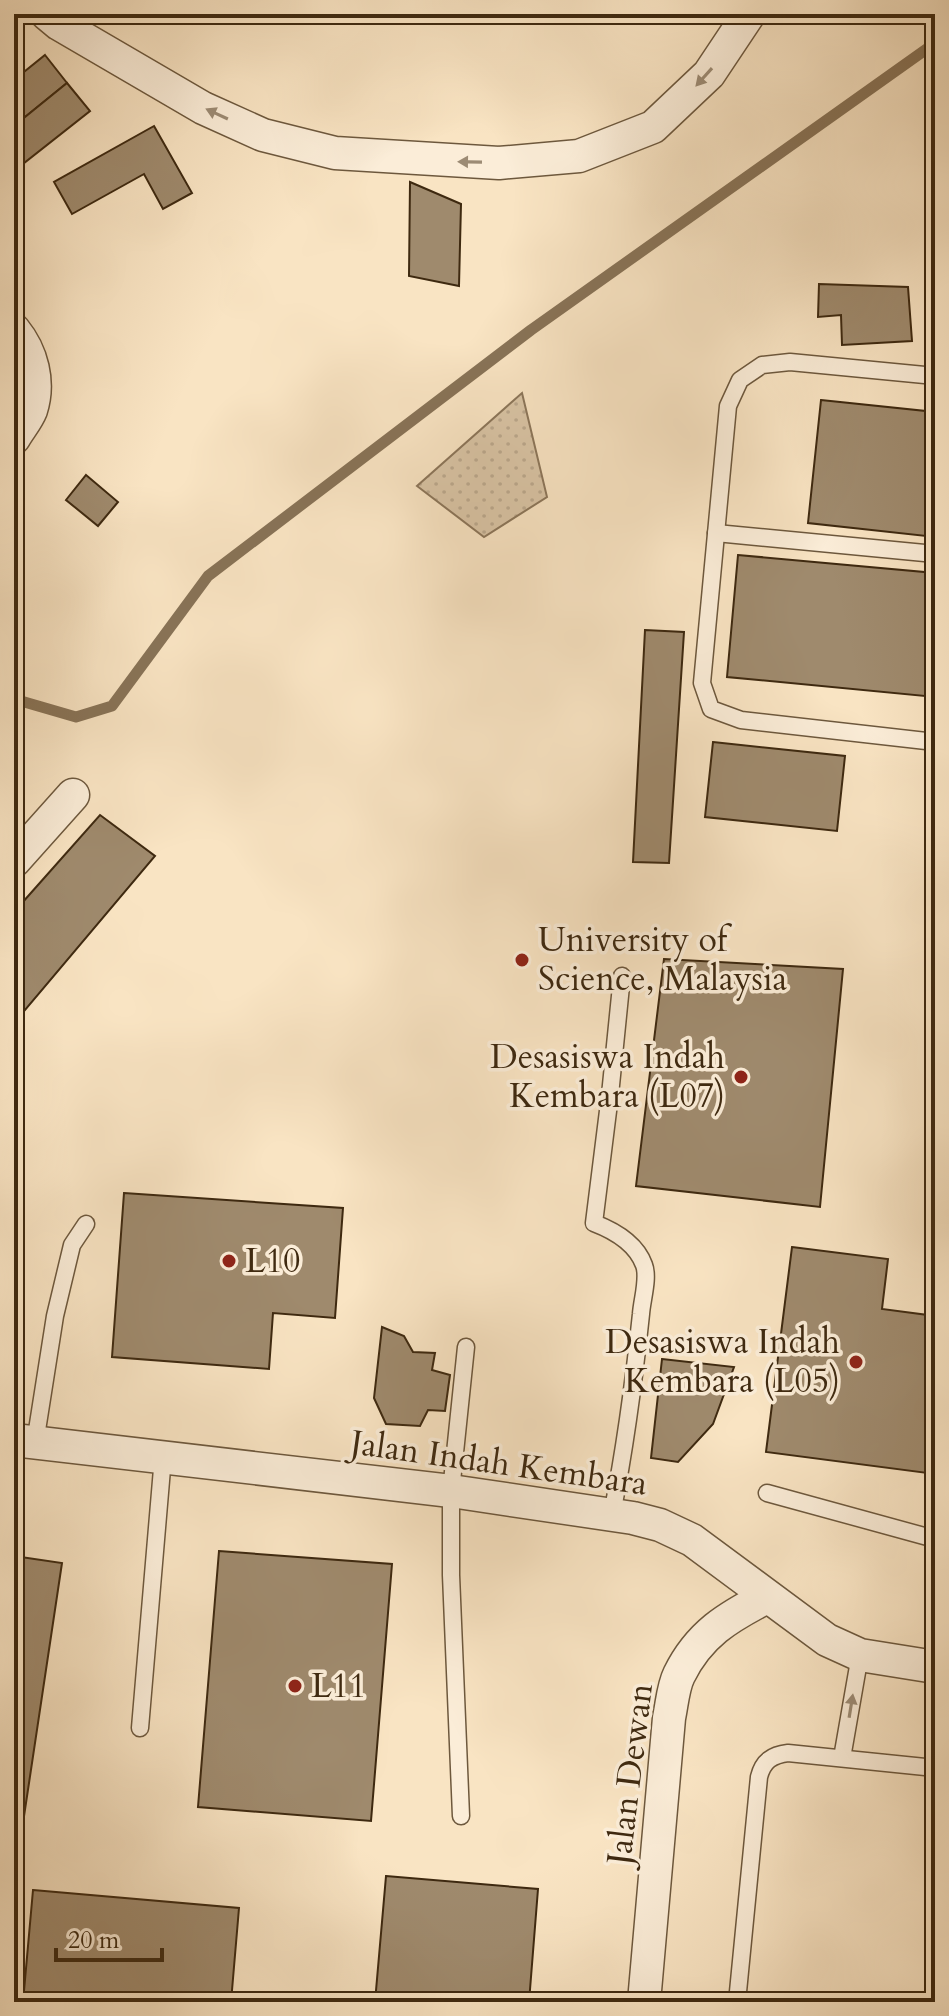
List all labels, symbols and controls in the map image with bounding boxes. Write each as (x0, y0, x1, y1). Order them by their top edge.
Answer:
one-way arrow (696, 67, 713, 87)
one-way arrow (206, 107, 229, 121)
one-way arrow (457, 156, 482, 169)
place label: University of Science, Malaysia (538, 917, 788, 1002)
marker: University of Science, Malaysia (513, 951, 531, 969)
place label: Desasiswa Indah Kembara (L07) (490, 1034, 725, 1119)
marker: Desasiswa Indah Kembara (L07) (732, 1068, 750, 1086)
place label: L10 (245, 1238, 300, 1284)
marker: L10 (220, 1252, 238, 1270)
place label: Desasiswa Indah Kembara (L05) (605, 1319, 840, 1404)
marker: Desasiswa Indah Kembara (L05) (847, 1353, 865, 1371)
street label: Jalan Indah Kembara (343, 1419, 651, 1507)
place label: L11 (311, 1663, 366, 1709)
marker: L11 (286, 1677, 304, 1695)
street label: Jalan Dewan (595, 1681, 664, 1872)
one-way arrow (845, 1694, 858, 1719)
scale bar (56, 1912, 162, 1962)
text: 20 m (68, 1924, 120, 1957)

